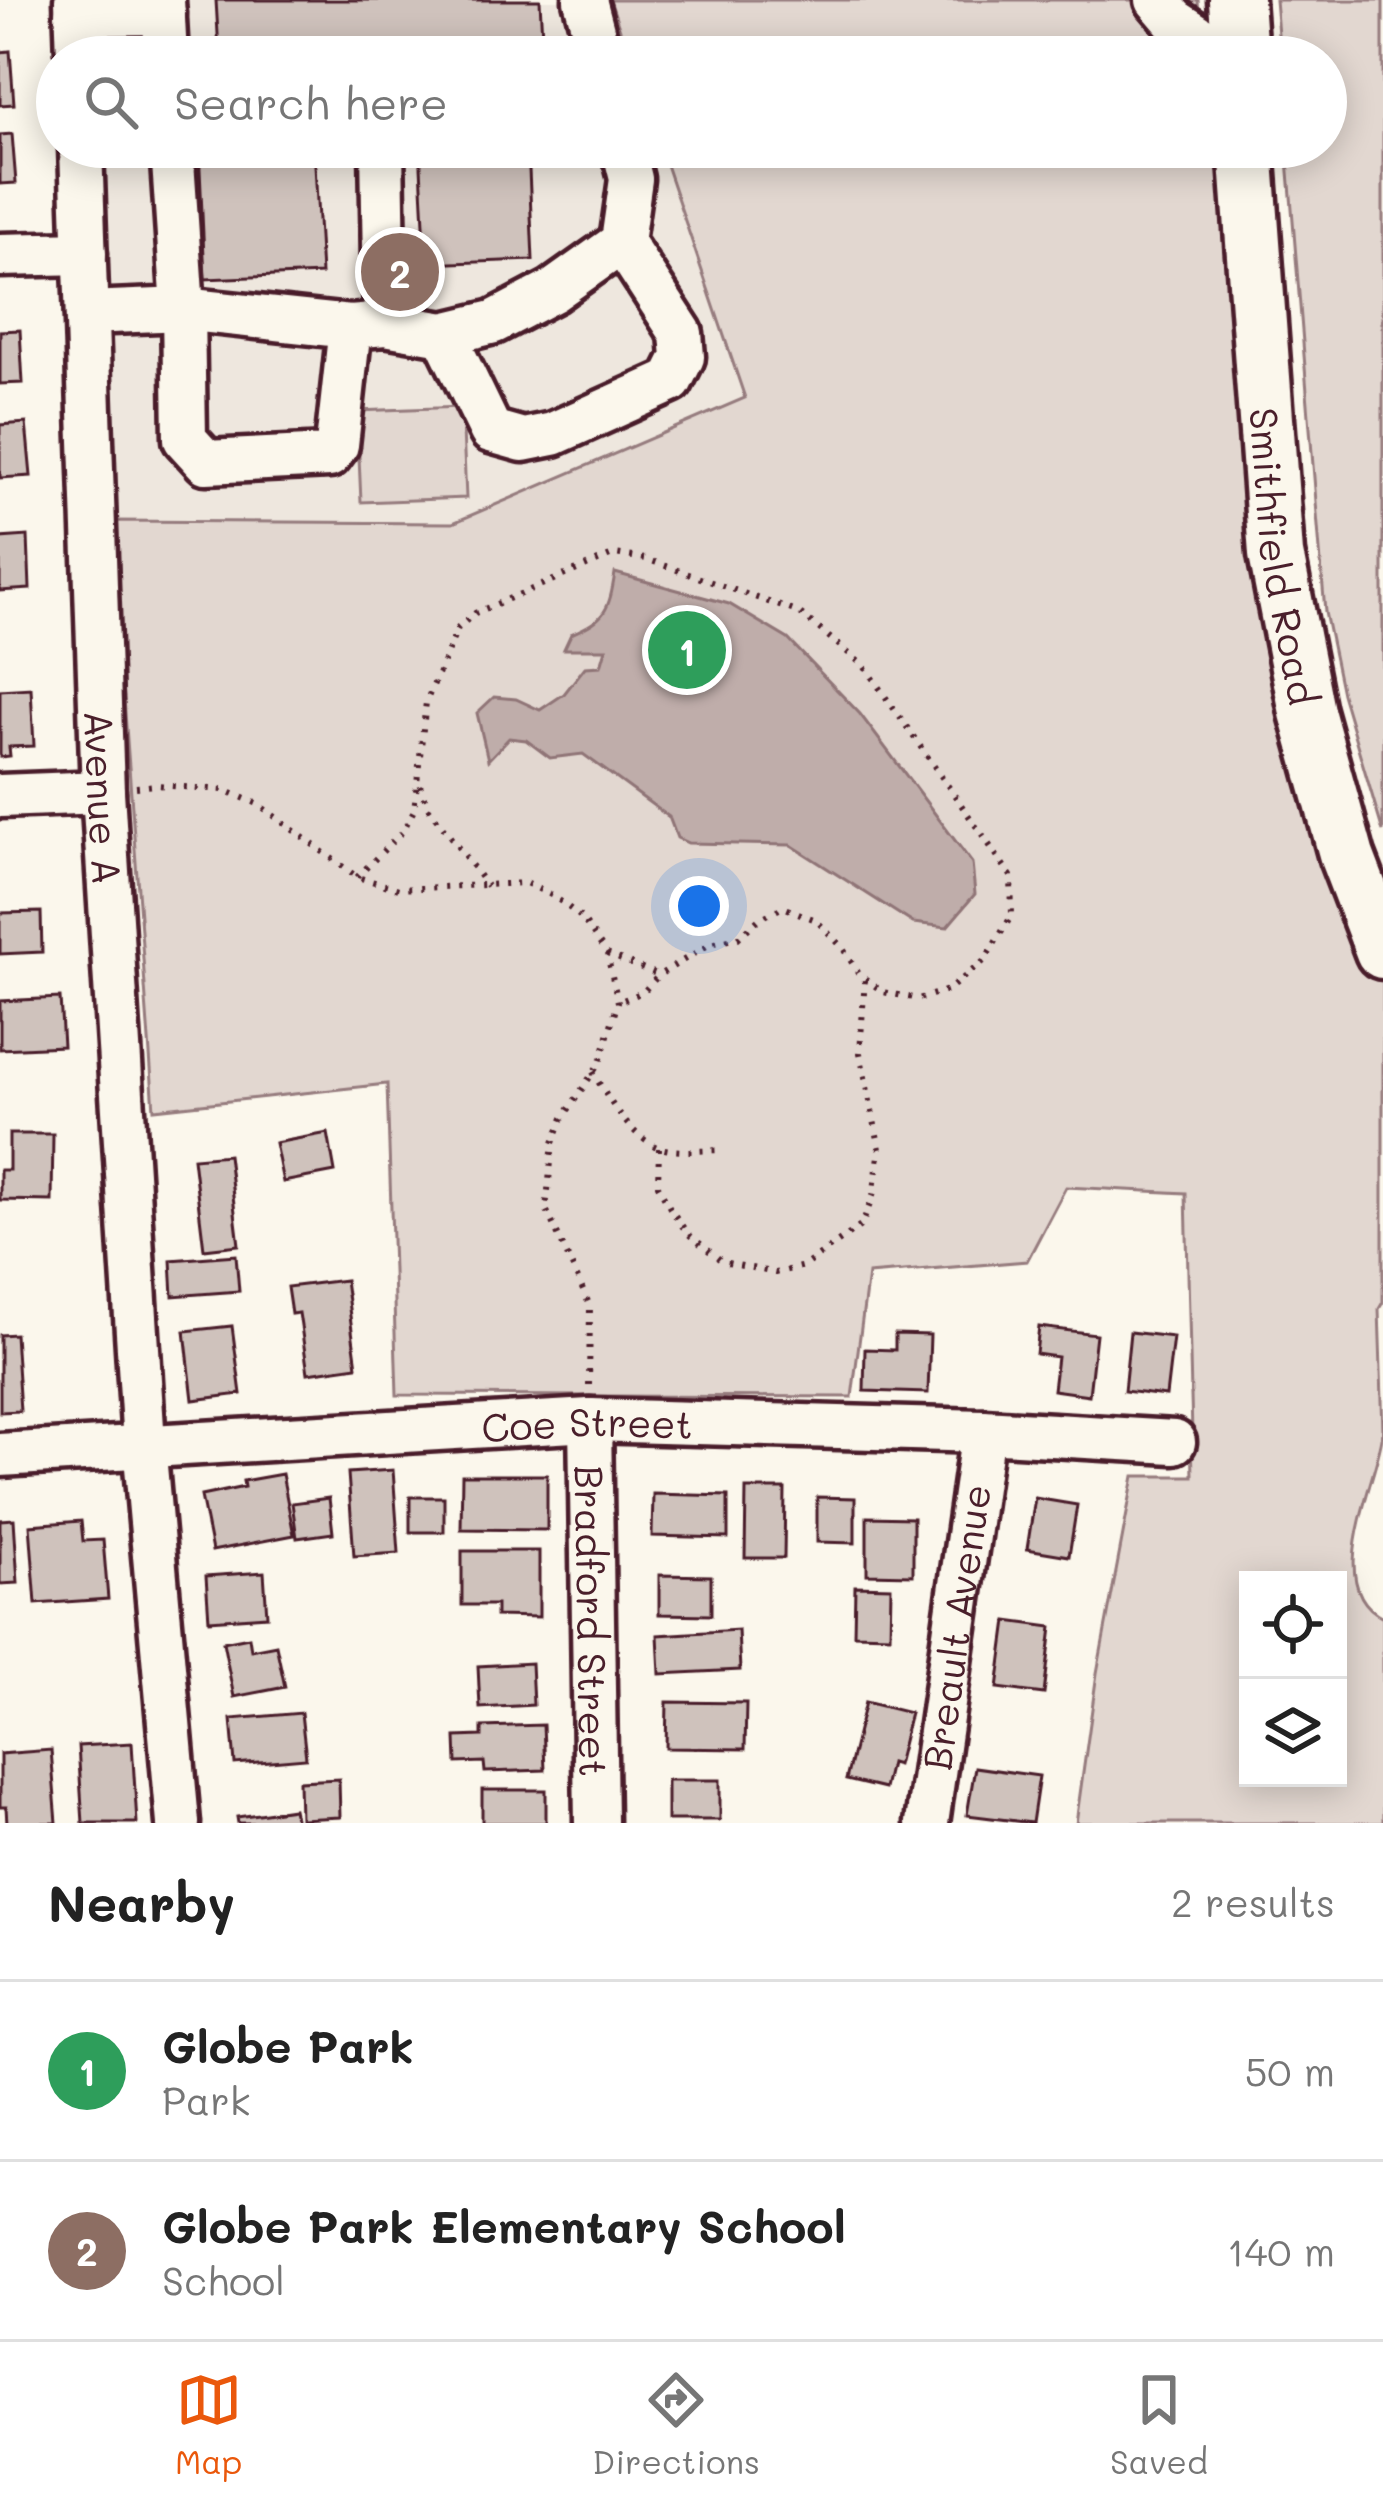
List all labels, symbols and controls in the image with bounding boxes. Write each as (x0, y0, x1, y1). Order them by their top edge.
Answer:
search box (36, 36, 1347, 168)
icon: search (78, 69, 144, 135)
text: Search here (174, 73, 448, 131)
pin: 2 (361, 227, 439, 317)
street label: Smithfield Road (1240, 406, 1330, 709)
pin: 1 (648, 605, 726, 695)
street label: Avenue A (75, 710, 134, 886)
your location (669, 876, 729, 936)
street label: Coe Street (480, 1395, 694, 1452)
street label: Bradford Street (565, 1465, 621, 1777)
street label: Breault Avenue (909, 1481, 1001, 1773)
map controls (1239, 1571, 1347, 1787)
button: locate (1239, 1571, 1347, 1679)
button: layers (1239, 1679, 1347, 1787)
text: Nearby (48, 1868, 235, 1935)
text: 2 results (1171, 1876, 1335, 1927)
text: Globe Park (162, 2016, 414, 2074)
text: 1 (78, 2045, 96, 2096)
text: 50 m (1245, 2045, 1335, 2096)
text: Park (162, 2074, 250, 2125)
text: Globe Park Elementary School (162, 2196, 846, 2254)
text: 2 (76, 2225, 98, 2276)
text: 140 m (1227, 2225, 1335, 2276)
text: School (162, 2254, 285, 2305)
tab: Map (175, 2367, 242, 2482)
tab: Directions (592, 2367, 760, 2482)
tab: Saved (1110, 2367, 1208, 2482)

